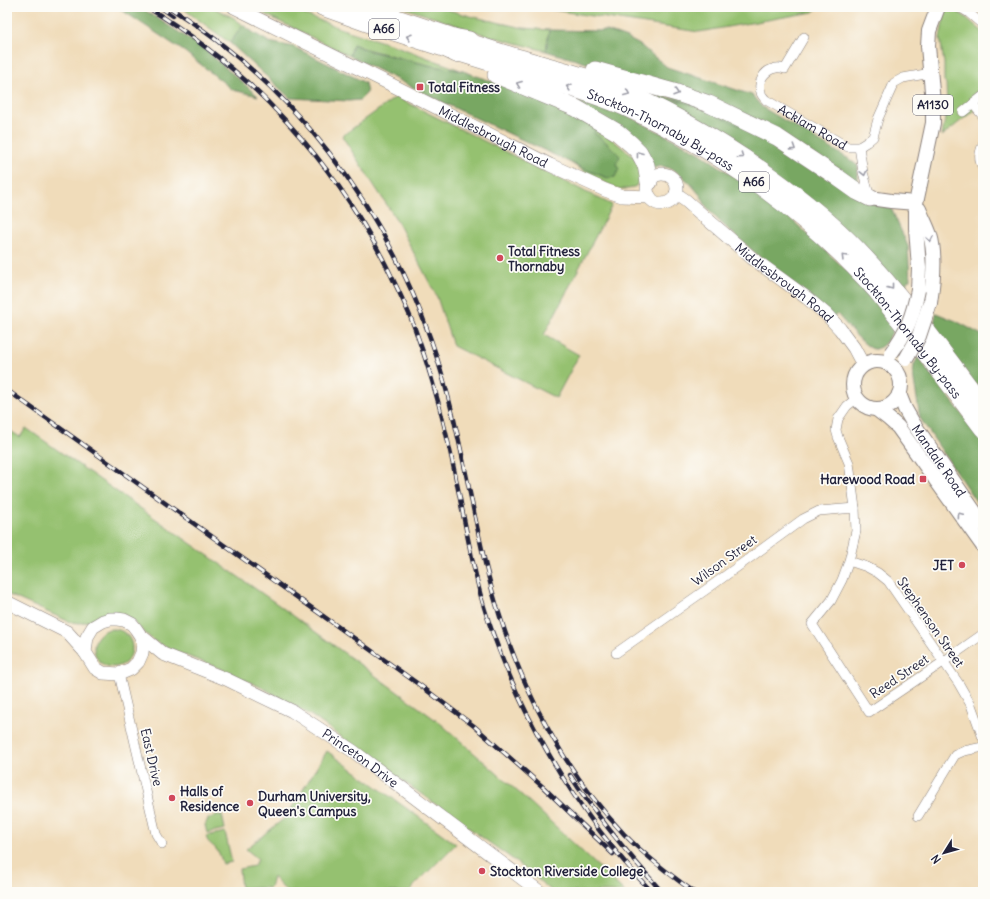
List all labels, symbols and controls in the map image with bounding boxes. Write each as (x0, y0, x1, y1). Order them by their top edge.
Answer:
road number: A66 (369, 19, 399, 39)
one-way arrow (406, 33, 413, 42)
place label: Total Fitness (428, 79, 500, 96)
one-way arrow (516, 81, 523, 89)
marker: Total Fitness (415, 82, 425, 92)
one-way arrow (566, 83, 573, 92)
street label: Stockton-Thornaby By-pass (585, 85, 737, 175)
one-way arrow (672, 88, 679, 97)
one-way arrow (624, 89, 631, 97)
road number: A1130 (913, 95, 953, 115)
street label: Acklam Road (775, 101, 850, 154)
street label: Middlesbrough Road (436, 102, 551, 172)
one-way arrow (789, 143, 796, 150)
one-way arrow (636, 151, 643, 158)
one-way arrow (737, 151, 744, 159)
one-way arrow (859, 169, 867, 176)
road number: A66 (739, 172, 769, 192)
one-way arrow (926, 236, 934, 243)
street label: Middlesbrough Road (731, 239, 837, 326)
place label: Total Fitness Thornaby (508, 243, 580, 275)
marker: Total Fitness Thornaby (495, 253, 505, 263)
one-way arrow (841, 254, 849, 262)
street label: Stockton-Thornaby By-pass (850, 264, 965, 402)
one-way arrow (887, 282, 894, 289)
street label: Mandale Road (908, 421, 970, 501)
place label: Harewood Road (820, 471, 915, 488)
marker: Harewood Road (918, 474, 928, 484)
one-way arrow (957, 512, 965, 519)
street label: Wilson Street (688, 531, 761, 590)
place label: JET (933, 557, 954, 574)
marker: JET (957, 560, 967, 570)
street label: Stephenson Street (893, 574, 968, 671)
street label: Reed Street (867, 650, 932, 702)
street label: Princeton Drive (319, 725, 402, 791)
street label: East Drive (137, 726, 166, 788)
place label: Halls of Residence (180, 783, 239, 815)
place label: Durham University, Queen's Campus (258, 788, 371, 820)
marker: Halls of Residence (167, 793, 177, 803)
marker: Durham University, Queen's Campus (245, 798, 255, 808)
north arrow (924, 833, 964, 873)
text: N (928, 852, 944, 866)
place label: Stockton Riverside College (490, 863, 643, 880)
marker: Stockton Riverside College (477, 866, 487, 876)

